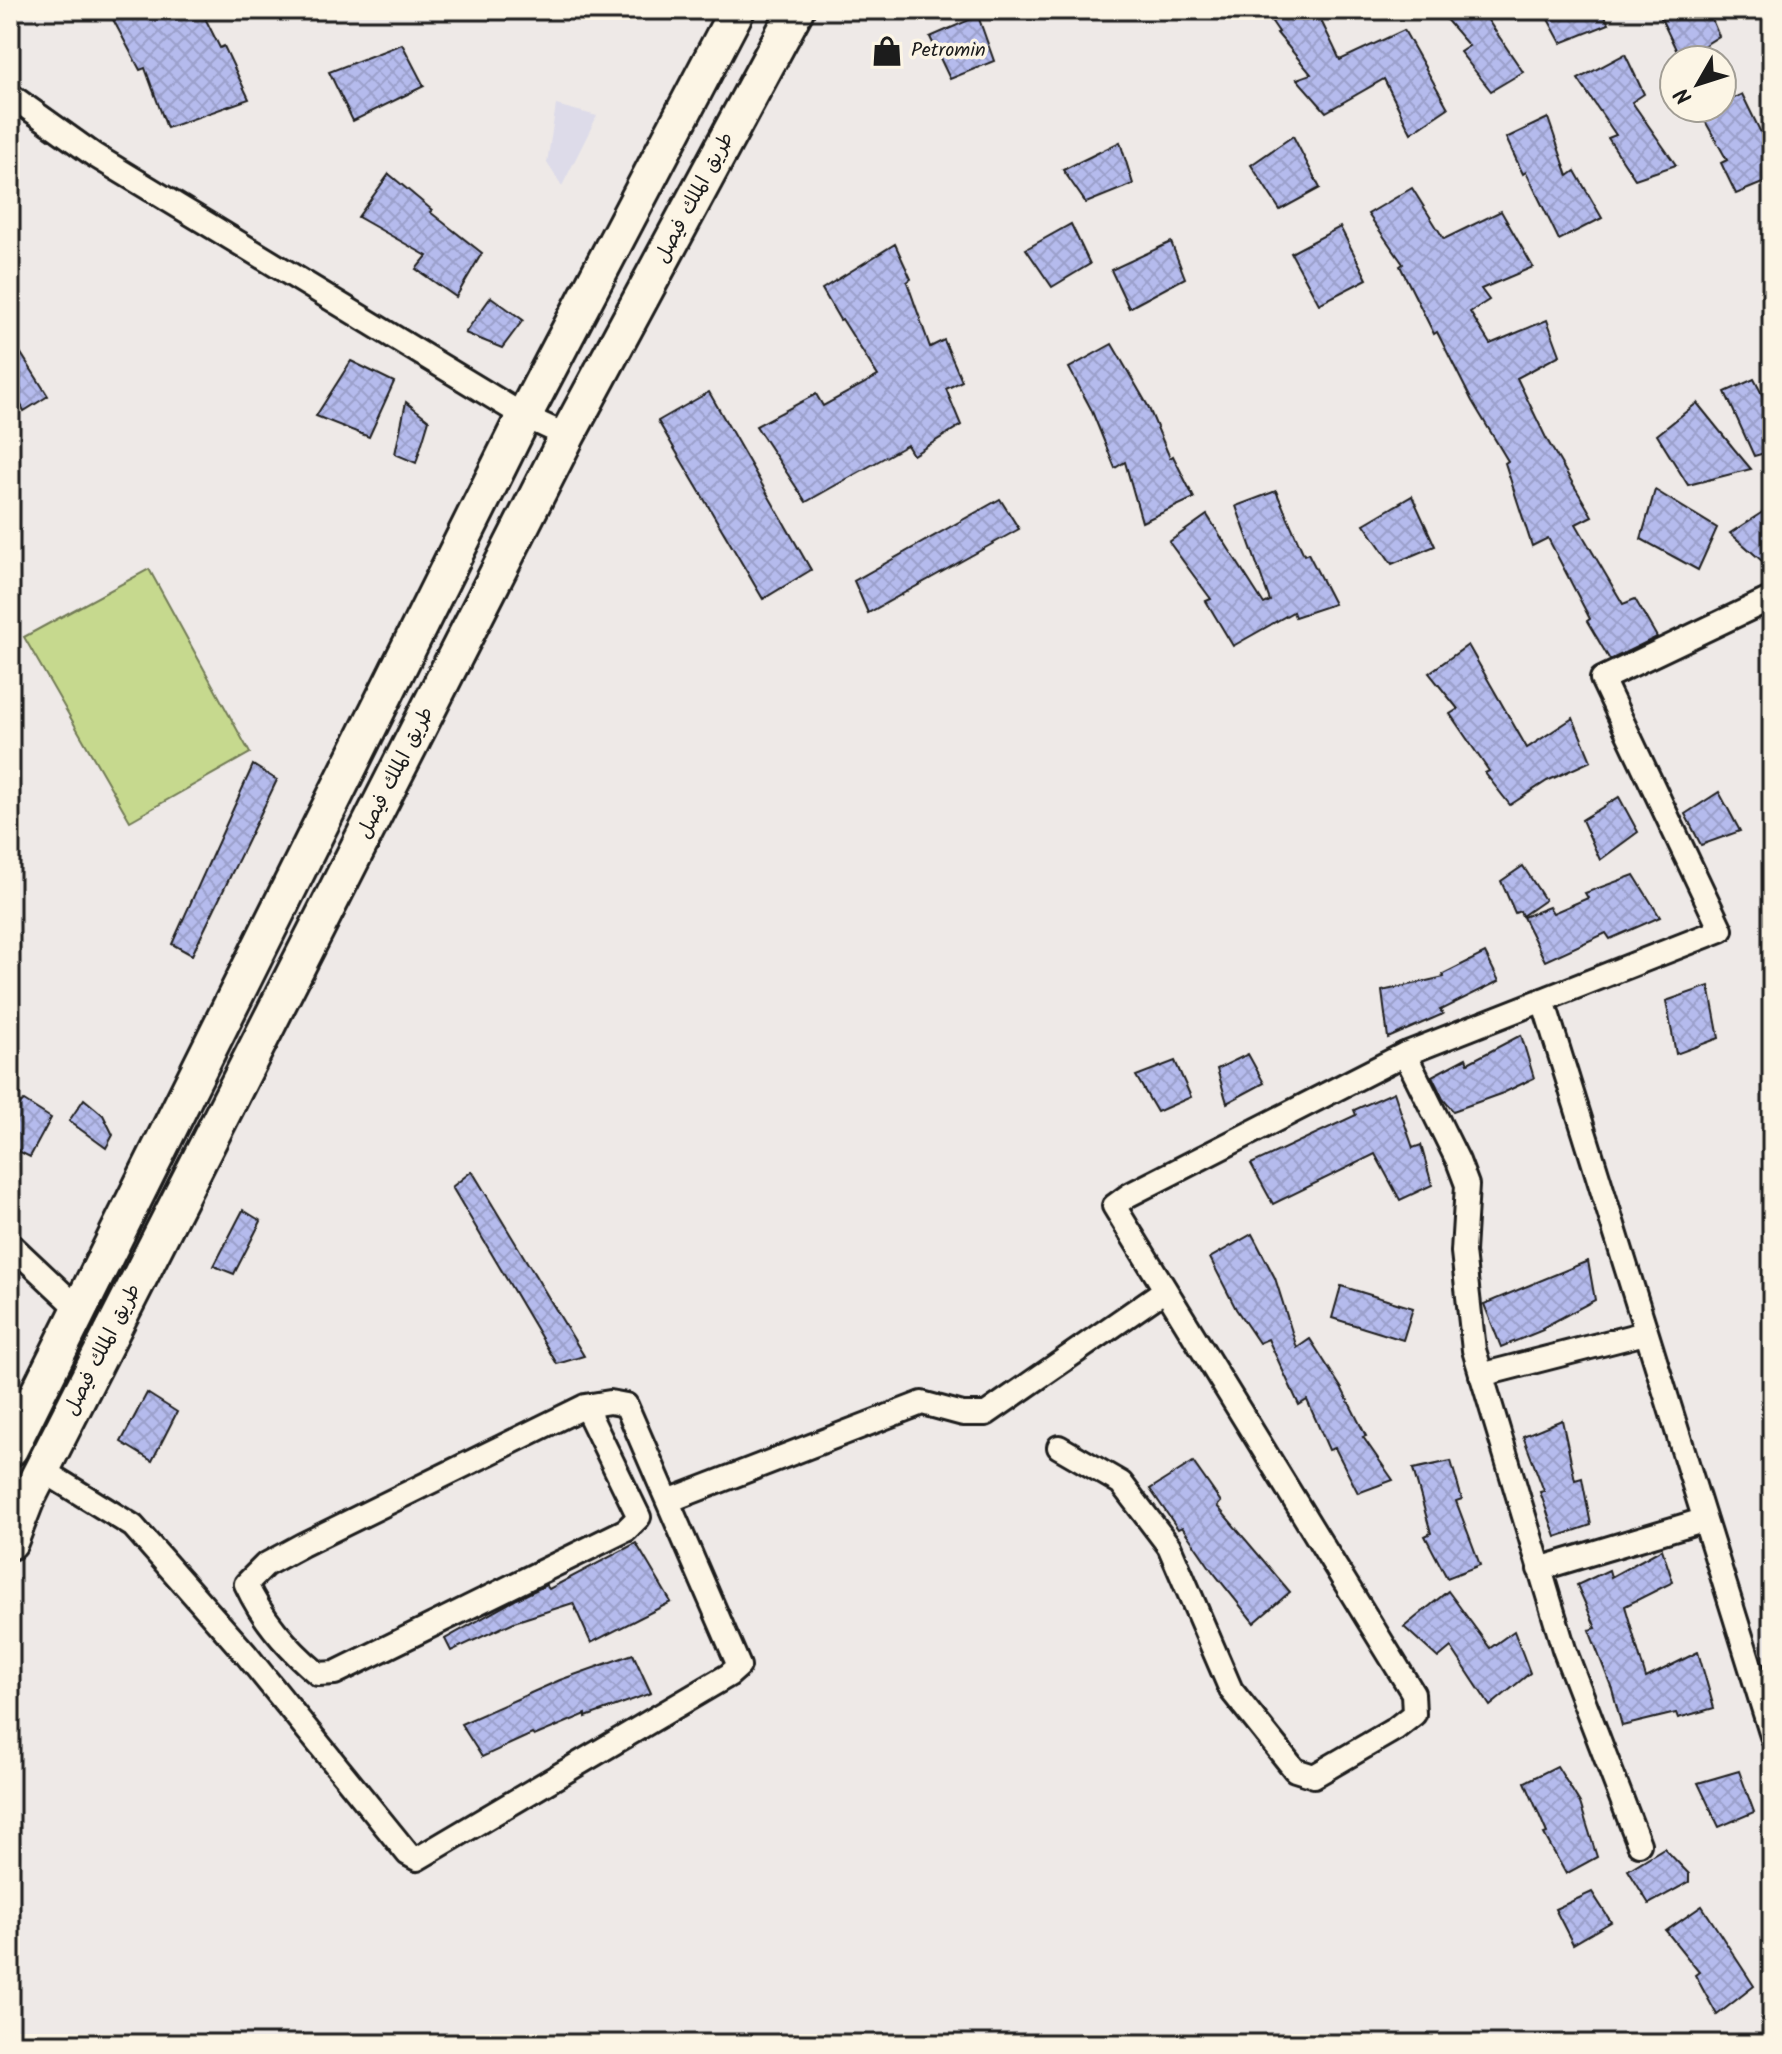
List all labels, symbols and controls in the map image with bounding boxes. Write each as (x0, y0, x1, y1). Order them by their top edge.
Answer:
shop icon: Petromin (870, 34, 904, 68)
place label: Petromin (911, 35, 986, 67)
north arrow (1658, 44, 1738, 124)
text: N (1666, 79, 1702, 111)
street label: طريق الملك فيصل (647, 127, 743, 269)
street label: طريق الملك فيصل (349, 701, 443, 845)
street label: طريق الملك فيصل (56, 1278, 150, 1422)

